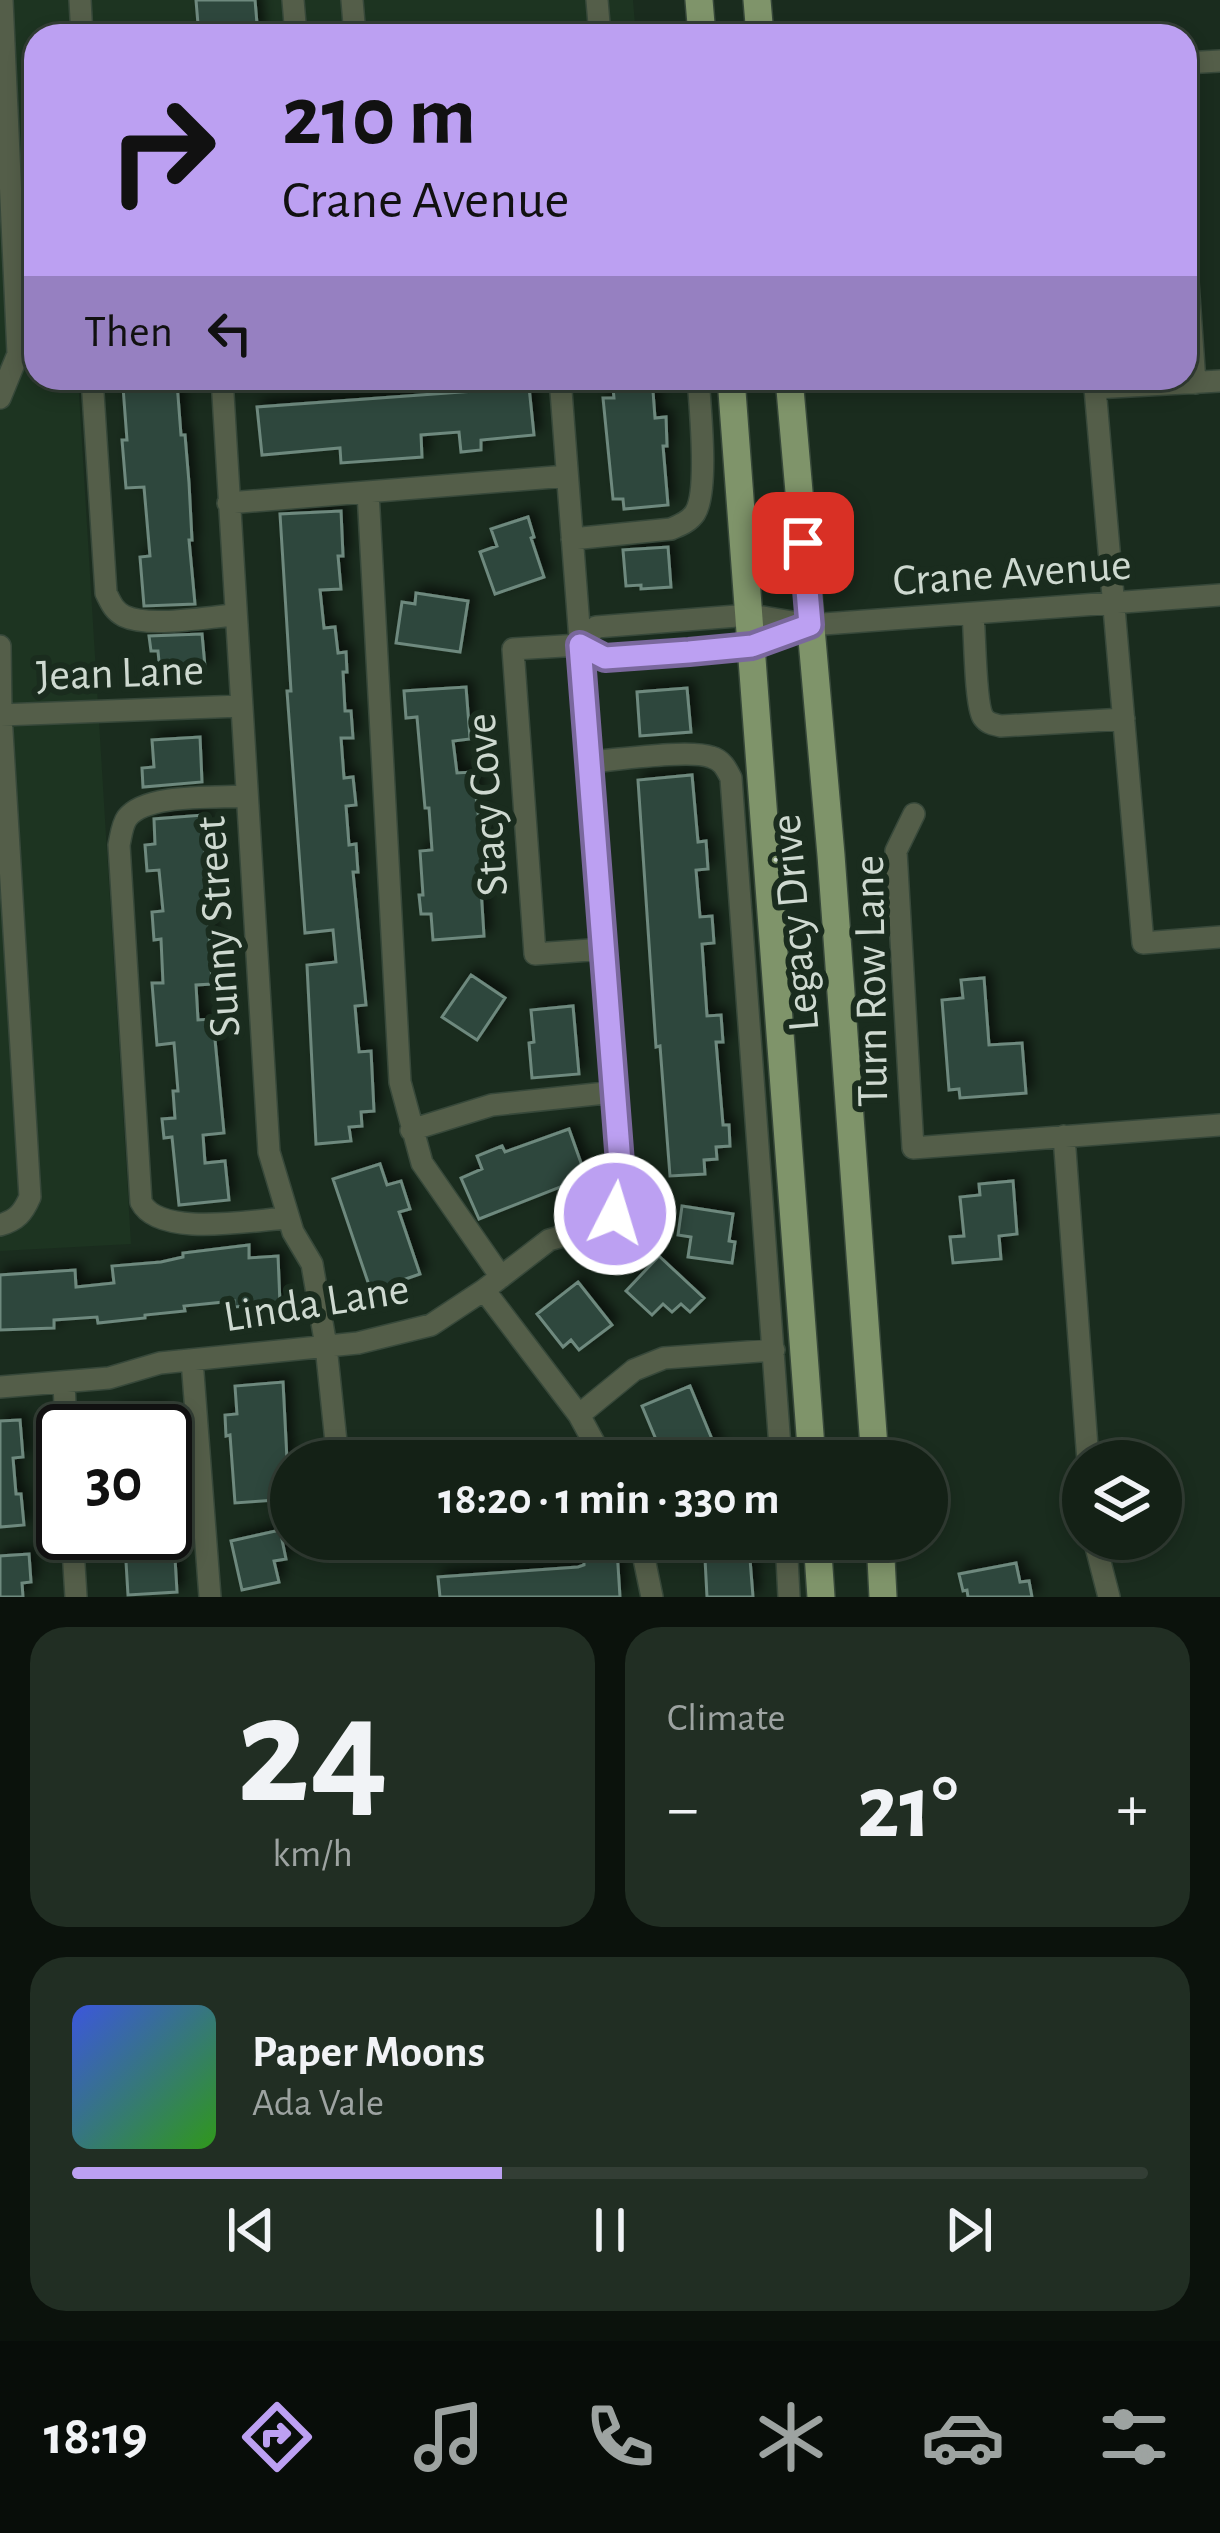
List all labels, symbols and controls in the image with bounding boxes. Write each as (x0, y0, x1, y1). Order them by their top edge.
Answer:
icon: right (84, 72, 240, 228)
text: 210 m (282, 76, 476, 160)
text: Crane Avenue (282, 174, 569, 228)
icon: left (197, 300, 263, 366)
text: Then (84, 310, 173, 355)
pin (752, 492, 854, 594)
icon: arrive (770, 510, 836, 576)
street label: Crane Avenue (891, 543, 1133, 604)
street label: Jean Lane (35, 648, 205, 699)
street label: Stacy Cove (459, 712, 516, 898)
street label: Legacy Drive (764, 812, 827, 1033)
street label: Sunny Street (188, 815, 249, 1039)
street label: Turn Row Lane (847, 855, 896, 1107)
position arrow (552, 1151, 678, 1277)
street label: Linda Lane (220, 1267, 412, 1340)
speed limit sign: 30 (36, 1404, 192, 1560)
map controls (1062, 1440, 1182, 1560)
button: layers (1062, 1440, 1182, 1560)
text: 18:20 · 1 min · 330 m (438, 1477, 780, 1522)
text: 24 (237, 1675, 388, 1831)
text: Climate (667, 1699, 785, 1738)
text: 21° (857, 1764, 958, 1854)
text: − (667, 1776, 699, 1842)
text: + (1116, 1776, 1148, 1842)
text: km/h (272, 1835, 353, 1874)
text: Paper Moons (252, 2030, 485, 2075)
text: Ada Vale (252, 2084, 384, 2123)
icon: previous (218, 2197, 284, 2263)
icon: pause (577, 2197, 643, 2263)
icon: next (936, 2197, 1002, 2263)
icon: directions (235, 2395, 319, 2479)
icon: music (407, 2395, 491, 2479)
icon: phone (578, 2395, 662, 2479)
icon: climate (749, 2395, 833, 2479)
icon: car (921, 2395, 1005, 2479)
icon: filters (1092, 2395, 1176, 2479)
text: 18:19 (44, 2410, 148, 2464)

